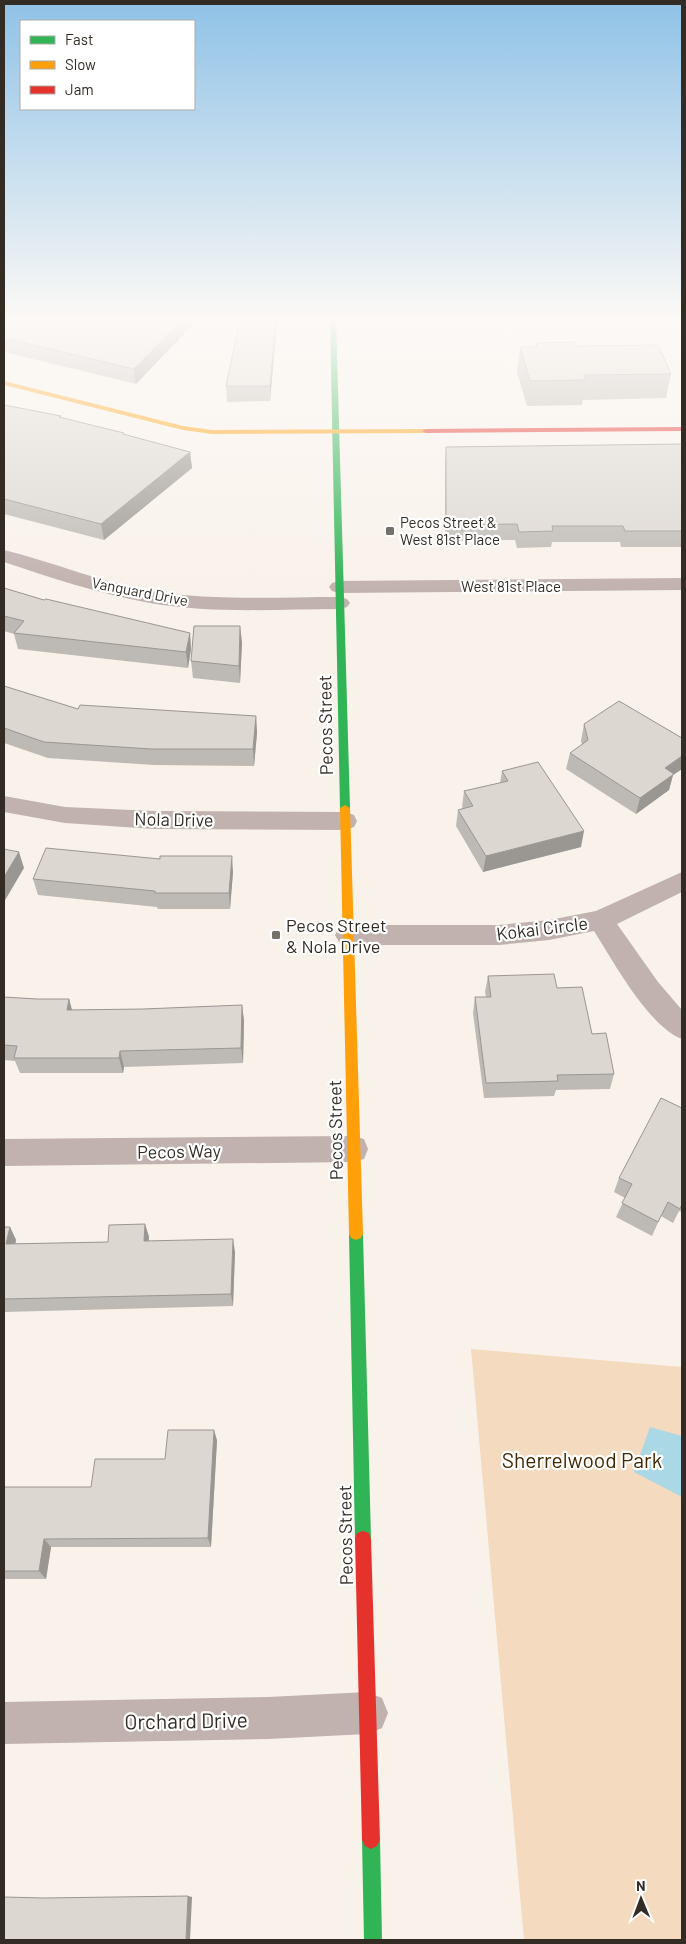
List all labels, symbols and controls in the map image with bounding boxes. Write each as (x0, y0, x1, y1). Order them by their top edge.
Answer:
legend (20, 20, 195, 110)
text: Fast (65, 30, 93, 48)
text: Slow (65, 55, 96, 73)
text: Jam (65, 80, 94, 98)
place label: Pecos Street & West 81st Place (400, 513, 500, 548)
marker: Pecos Street & West 81st Place (384, 525, 396, 537)
street label: Vanguard Drive (90, 573, 190, 609)
street label: West 81st Place (461, 577, 561, 595)
street label: Pecos Street (313, 675, 337, 775)
street label: Nola Drive (134, 807, 214, 831)
street label: Kokai Circle (495, 911, 589, 945)
place label: Pecos Street & Nola Drive (286, 914, 386, 957)
marker: Pecos Street & Nola Drive (270, 929, 282, 941)
street label: Pecos Street (323, 1080, 347, 1180)
street label: Pecos Way (137, 1139, 221, 1163)
park label: Sherrelwood Park (502, 1447, 662, 1472)
street label: Pecos Street (333, 1485, 357, 1585)
street label: Orchard Drive (124, 1706, 248, 1734)
north arrow (616, 1874, 666, 1924)
text: N (636, 1877, 646, 1894)

